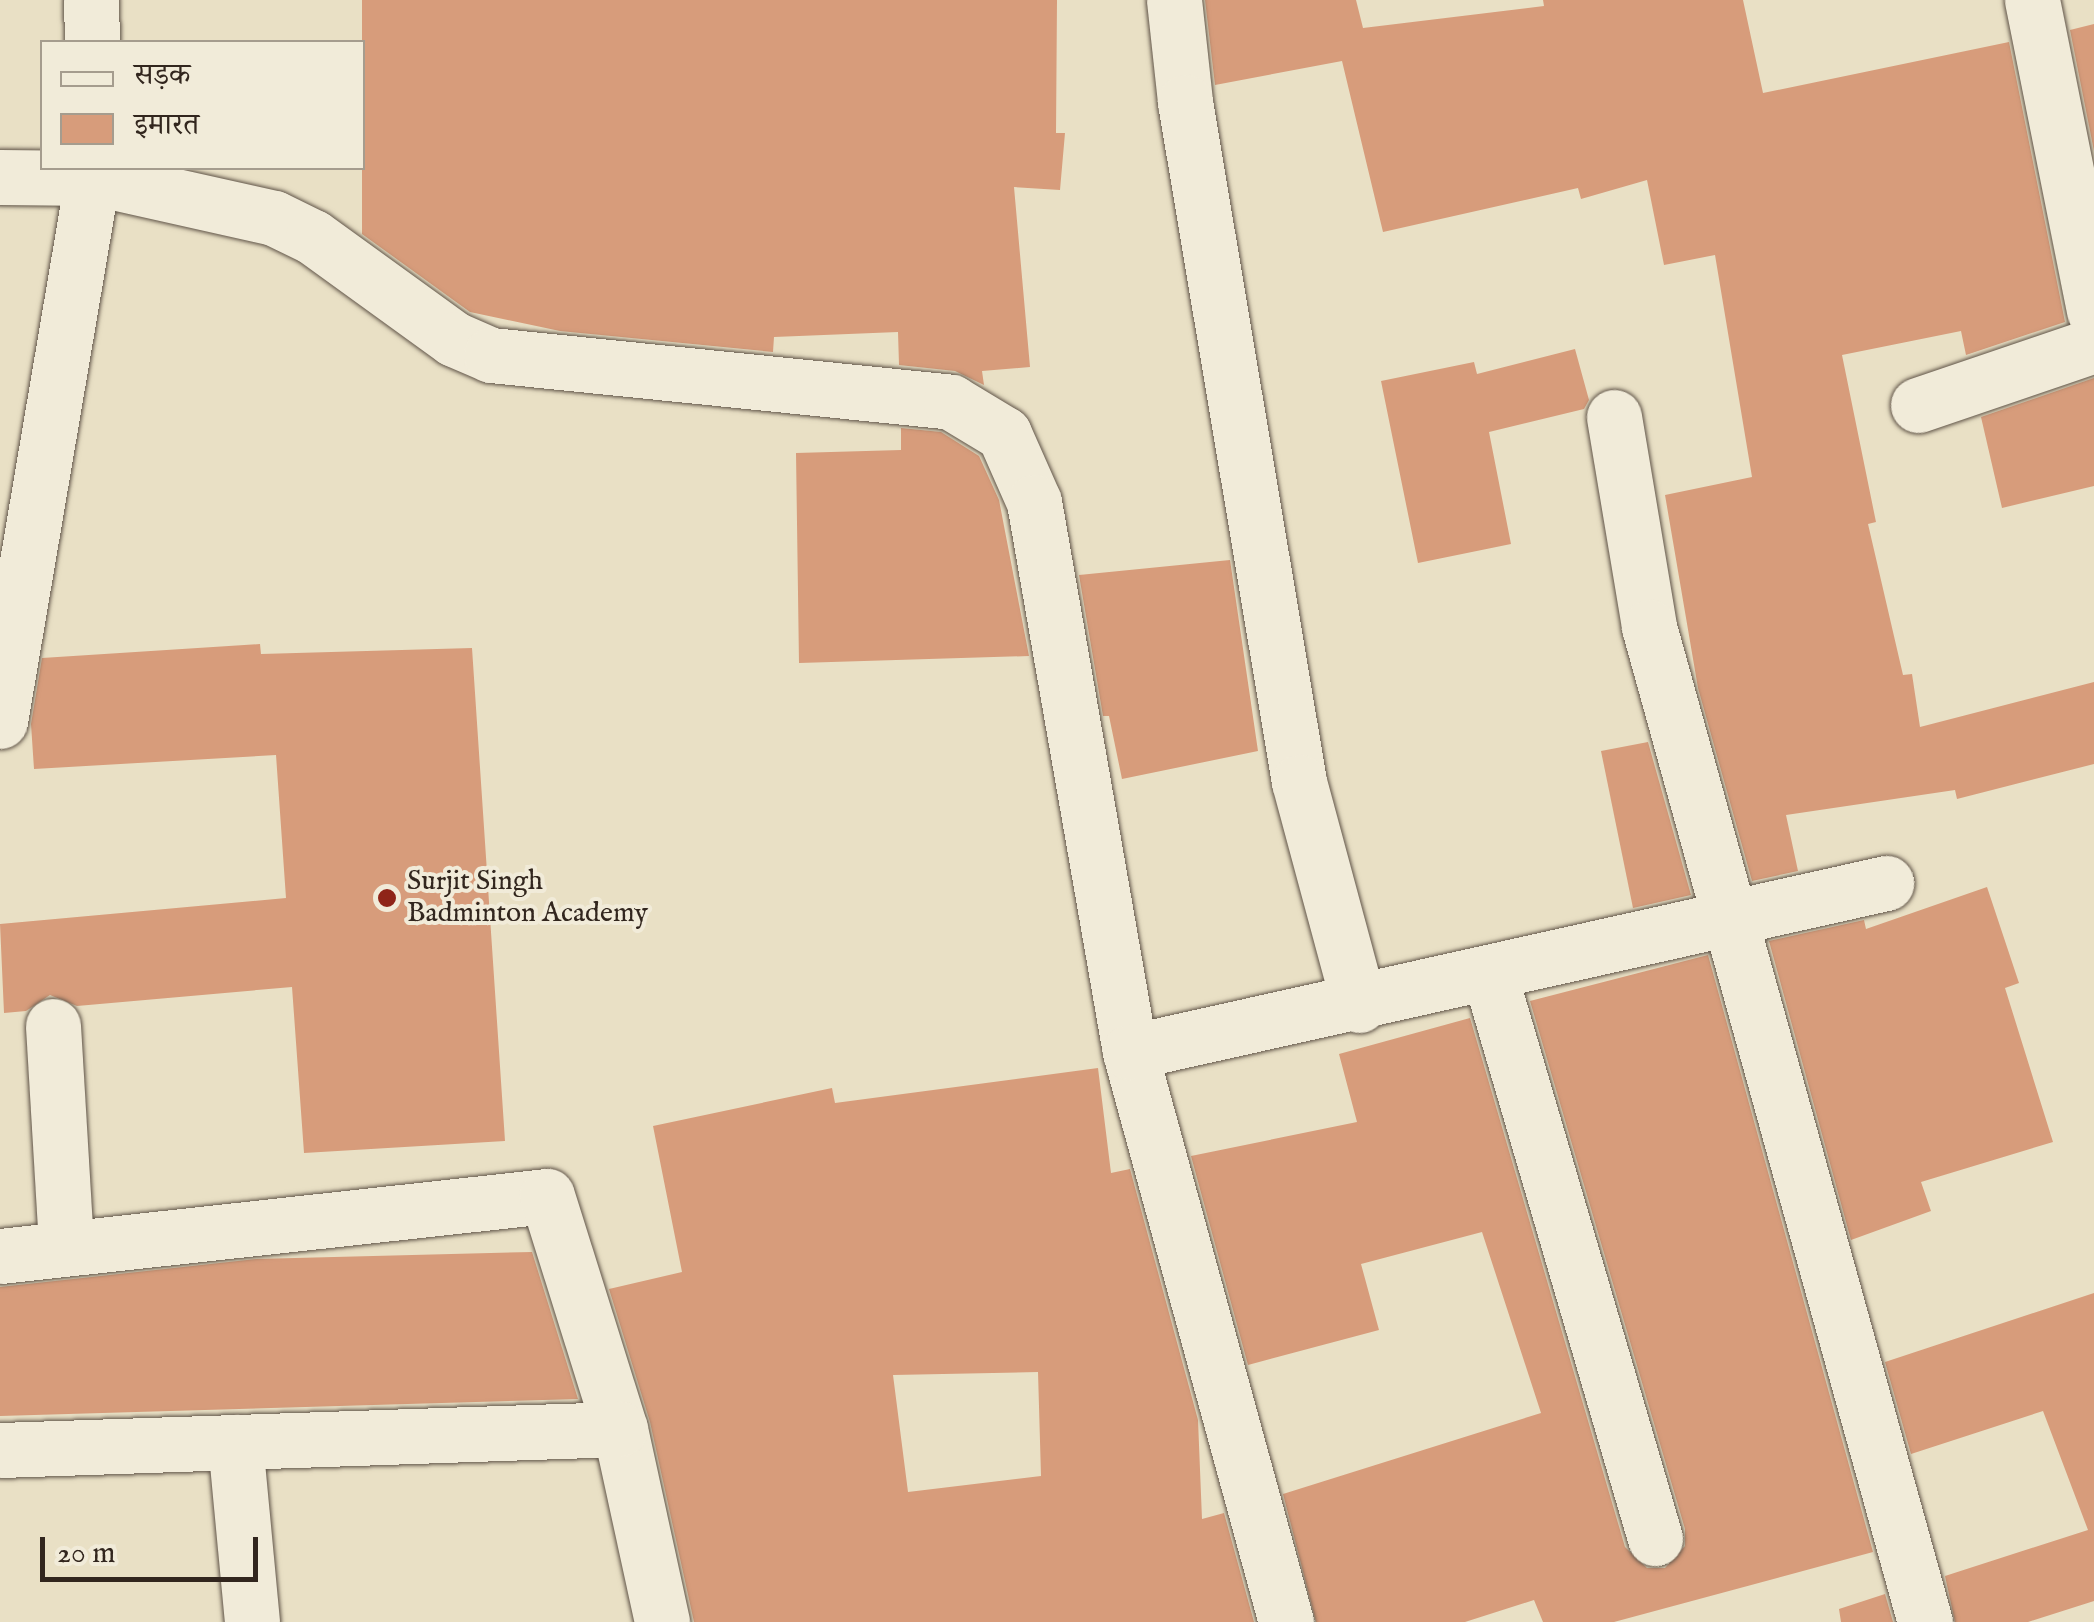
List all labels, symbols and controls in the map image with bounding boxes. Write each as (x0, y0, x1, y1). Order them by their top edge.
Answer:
legend (40, 40, 365, 170)
text: सड़क (134, 57, 190, 95)
text: इमारत (134, 107, 199, 145)
place label: Surjit Singh Badminton Academy (407, 865, 648, 931)
marker: Surjit Singh Badminton Academy (376, 887, 398, 909)
scale bar (45, 1517, 262, 1579)
text: 20 m (57, 1535, 116, 1573)

